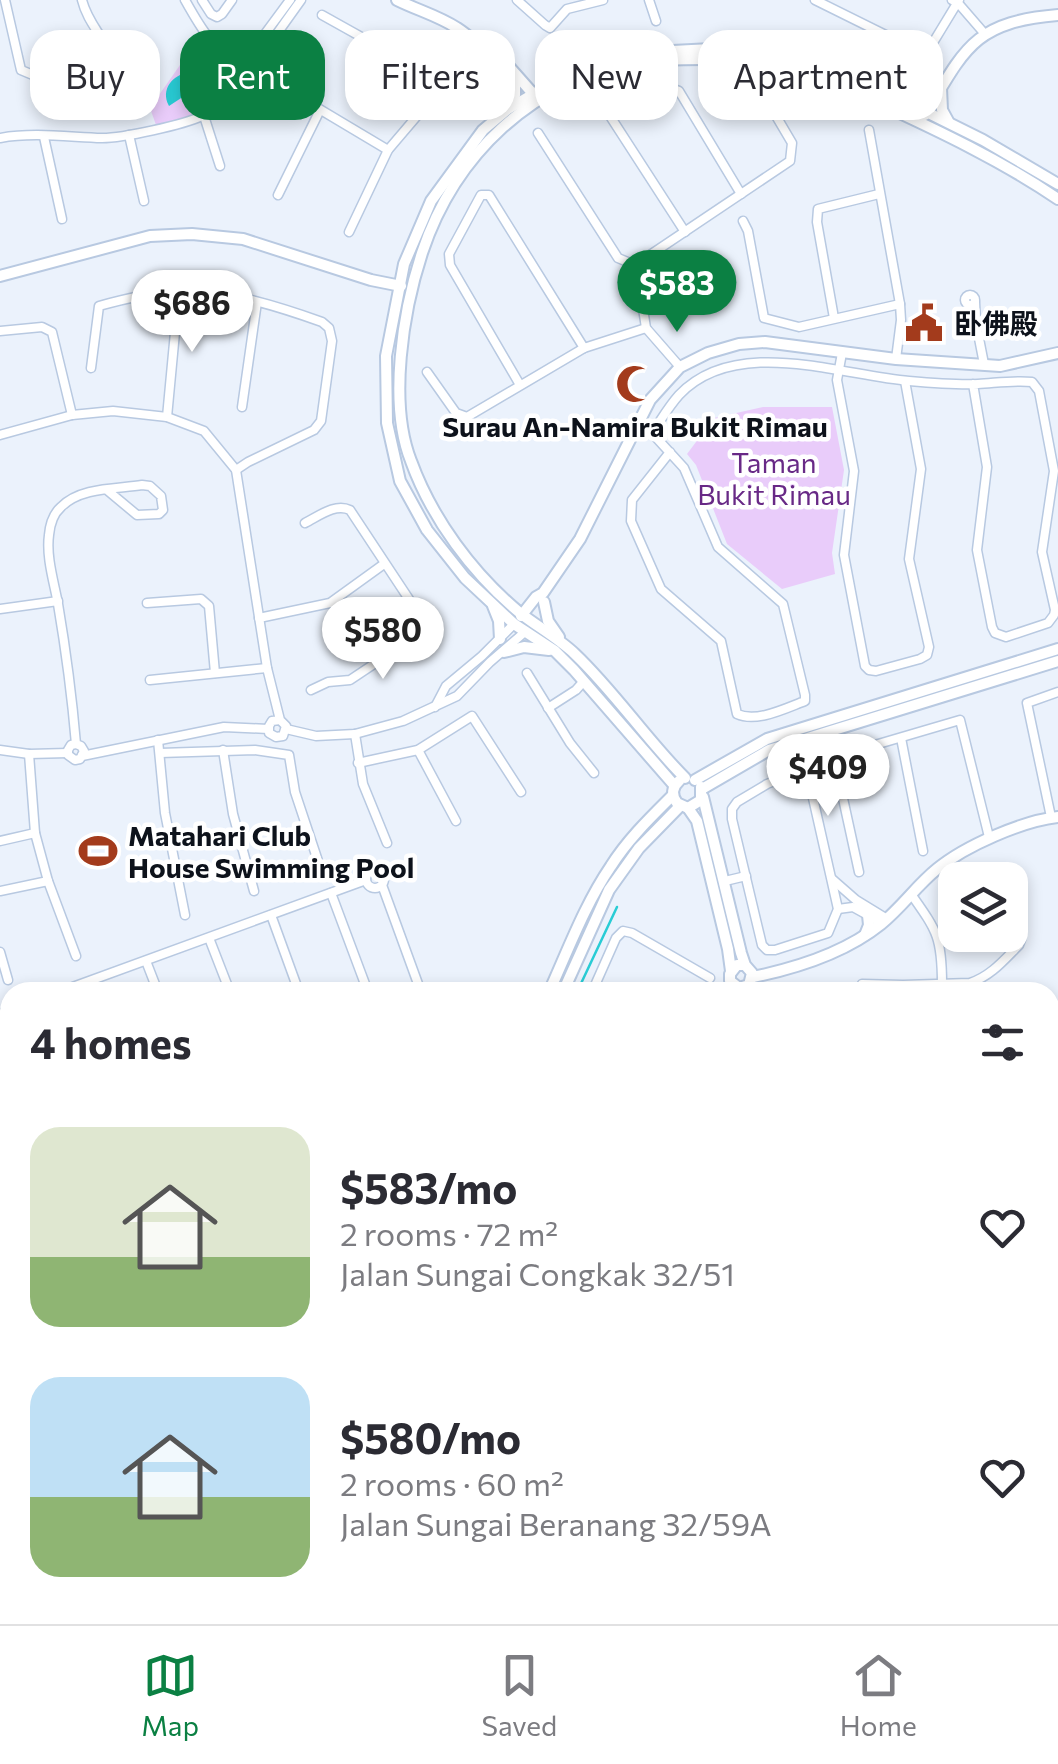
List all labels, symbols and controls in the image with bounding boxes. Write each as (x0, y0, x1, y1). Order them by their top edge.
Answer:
chip: Buy (30, 30, 160, 120)
chip: Rent (180, 30, 325, 120)
chip: Filters (345, 30, 515, 120)
chip: New (535, 30, 678, 120)
chip: Apartment (698, 30, 943, 120)
pin: $583 (618, 250, 736, 335)
text: $583 (639, 262, 715, 302)
pin: $686 (133, 270, 251, 355)
text: $686 (153, 282, 231, 322)
public building icon: 卧佛殿 (903, 302, 945, 344)
place label: 卧佛殿 (954, 306, 1038, 340)
mosque icon: Surau An-Namira Bukit Rimau (614, 363, 656, 405)
place label: Surau An-Namira Bukit Rimau (442, 409, 828, 443)
park label: Taman Bukit Rimau (697, 445, 851, 511)
pin: $580 (324, 597, 442, 682)
text: $580 (344, 609, 422, 649)
pin: $409 (769, 734, 887, 819)
text: $409 (788, 746, 868, 786)
place label: Matahari Club House Swimming Pool (128, 818, 414, 884)
sports icon: Matahari Club House Swimming Pool (77, 830, 119, 872)
map controls (938, 862, 1028, 952)
button: layers (938, 862, 1028, 952)
icon: filters (975, 1015, 1030, 1070)
text: 4 homes (30, 1016, 192, 1068)
text: $583/mo (340, 1161, 517, 1213)
icon: home (110, 1167, 230, 1287)
icon: heart (975, 1200, 1030, 1255)
text: 2 rooms · 72 m² (340, 1213, 558, 1253)
text: Jalan Sungai Congkak 32/51 (340, 1253, 735, 1293)
text: $580/mo (340, 1411, 521, 1463)
icon: home (110, 1417, 230, 1537)
icon: heart (975, 1450, 1030, 1505)
text: 2 rooms · 60 m² (340, 1463, 564, 1503)
text: Jalan Sungai Beranang 32/59A (340, 1503, 771, 1543)
tab: Map (141, 1648, 199, 1742)
tab: Saved (482, 1648, 557, 1742)
tab: Home (840, 1648, 917, 1742)

